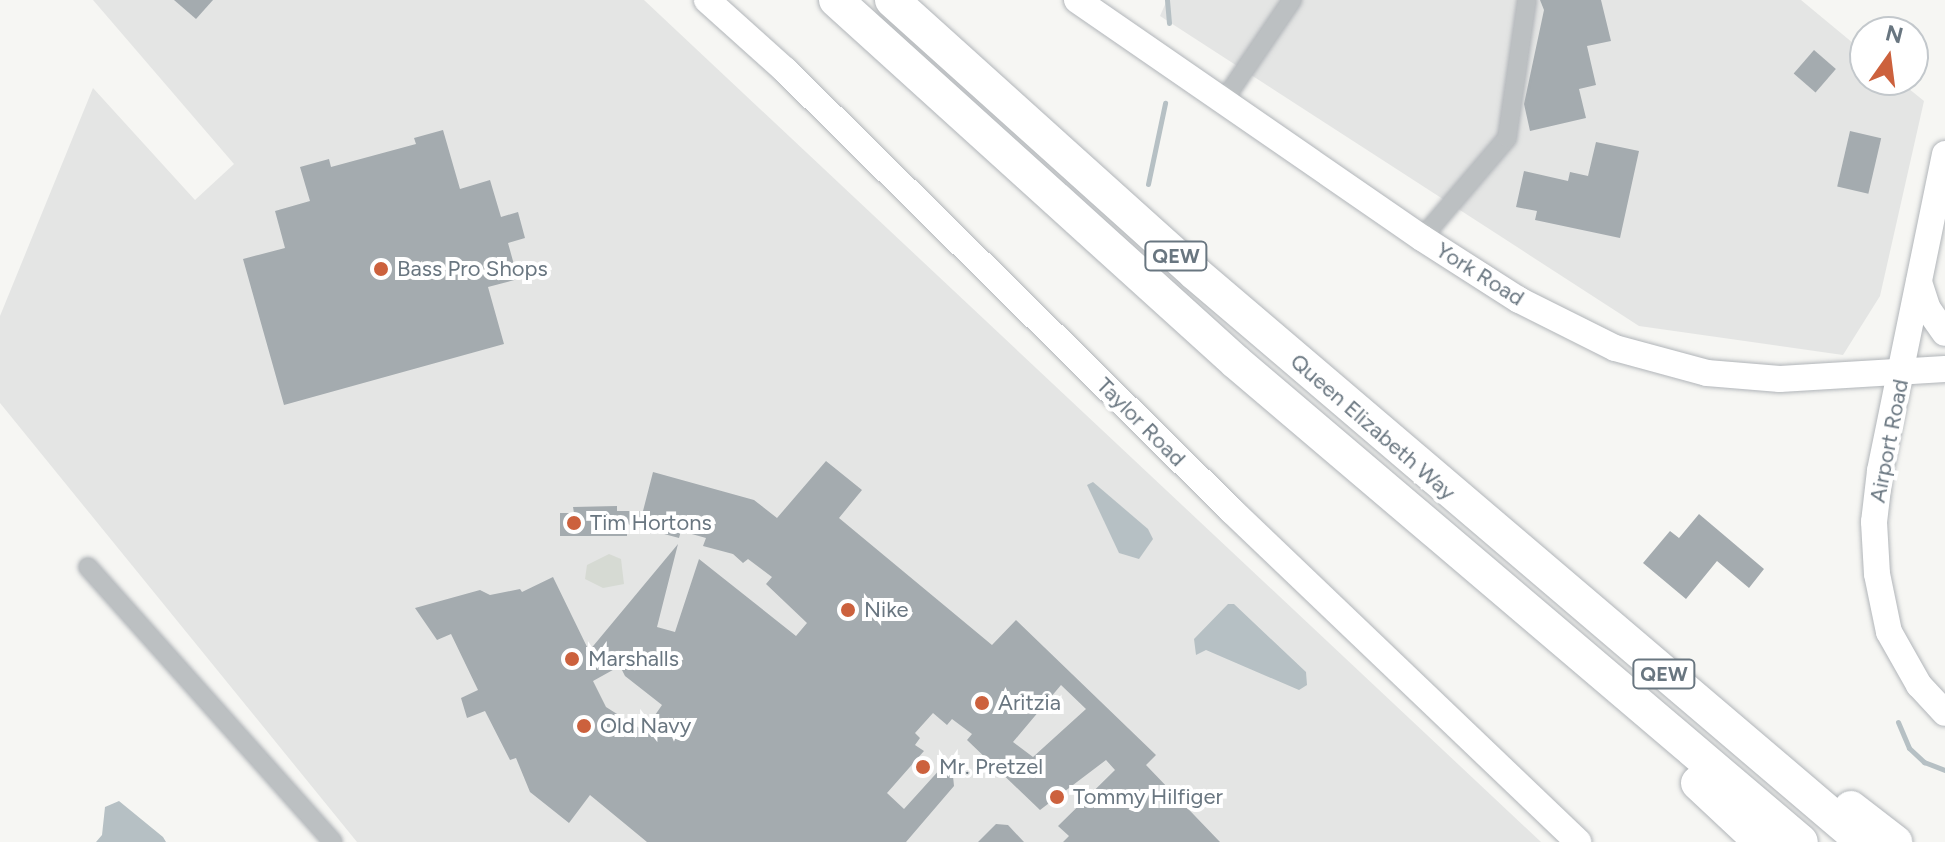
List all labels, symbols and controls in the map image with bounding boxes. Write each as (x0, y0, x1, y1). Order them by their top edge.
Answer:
north arrow (1849, 16, 1929, 96)
text: N (1883, 19, 1906, 49)
street label: York Road (1431, 237, 1529, 311)
road number: QEW (1144, 240, 1208, 272)
place label: Bass Pro Shops (397, 256, 548, 282)
marker: Bass Pro Shops (372, 260, 390, 278)
street label: Queen Elizabeth Way (1285, 348, 1461, 506)
street label: Taylor Road (1091, 372, 1191, 472)
street label: Airport Road (1864, 377, 1914, 505)
place label: Tim Hortons (590, 510, 712, 536)
marker: Tim Hortons (565, 514, 583, 532)
place label: Nike (864, 597, 909, 623)
marker: Nike (839, 601, 857, 619)
place label: Marshalls (588, 646, 679, 672)
marker: Marshalls (563, 650, 581, 668)
road number: QEW (1632, 658, 1696, 690)
place label: Aritzia (998, 690, 1061, 716)
marker: Aritzia (973, 694, 991, 712)
place label: Old Navy (600, 713, 691, 739)
marker: Old Navy (575, 717, 593, 735)
place label: Mr. Pretzel (939, 754, 1043, 780)
marker: Mr. Pretzel (914, 758, 932, 776)
place label: Tommy Hilfiger (1073, 784, 1223, 810)
marker: Tommy Hilfiger (1048, 788, 1066, 806)

